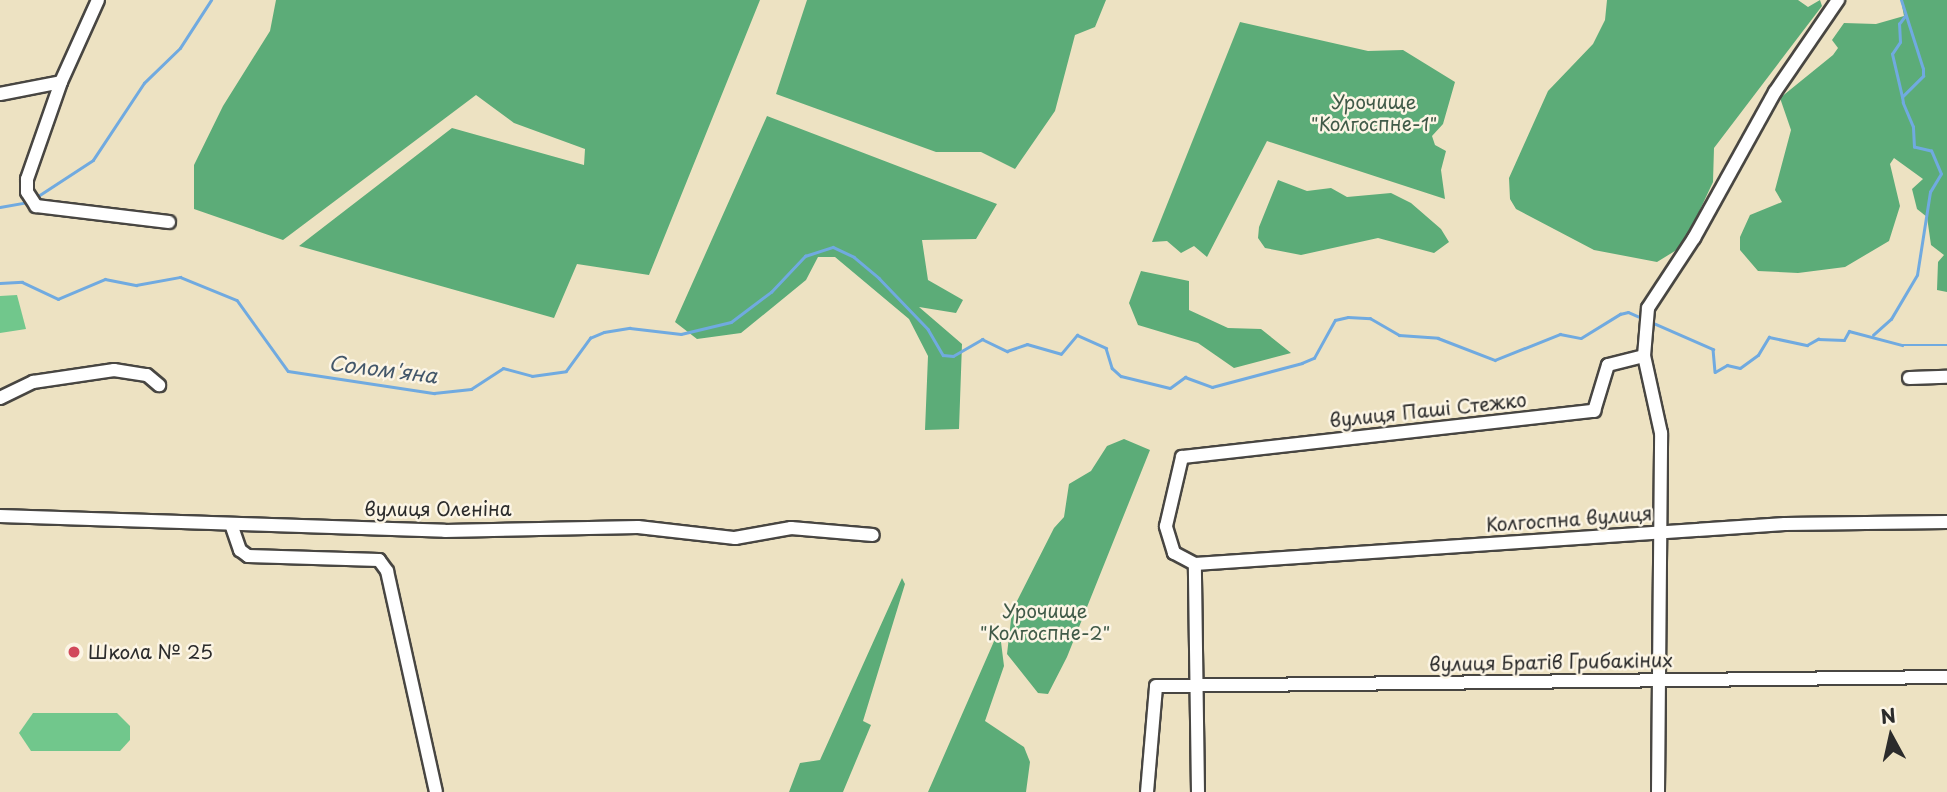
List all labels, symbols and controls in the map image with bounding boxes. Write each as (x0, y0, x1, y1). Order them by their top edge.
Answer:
park label: Урочище "Колгоспне-1" (1311, 91, 1437, 135)
water label: Солом'яна (327, 349, 439, 387)
street label: вулиця Паші Стежко (1329, 388, 1527, 432)
street label: вулиця Оленіна (364, 498, 512, 520)
street label: Колгоспна вулиця (1484, 502, 1654, 536)
park label: Урочище "Колгоспне-2" (980, 600, 1110, 644)
place label: Школа № 25 (88, 641, 213, 663)
marker: Школа № 25 (66, 644, 82, 660)
street label: вулиця Братів Грибакіних (1429, 648, 1673, 676)
text: N (1879, 700, 1897, 730)
north arrow (1856, 701, 1926, 771)

